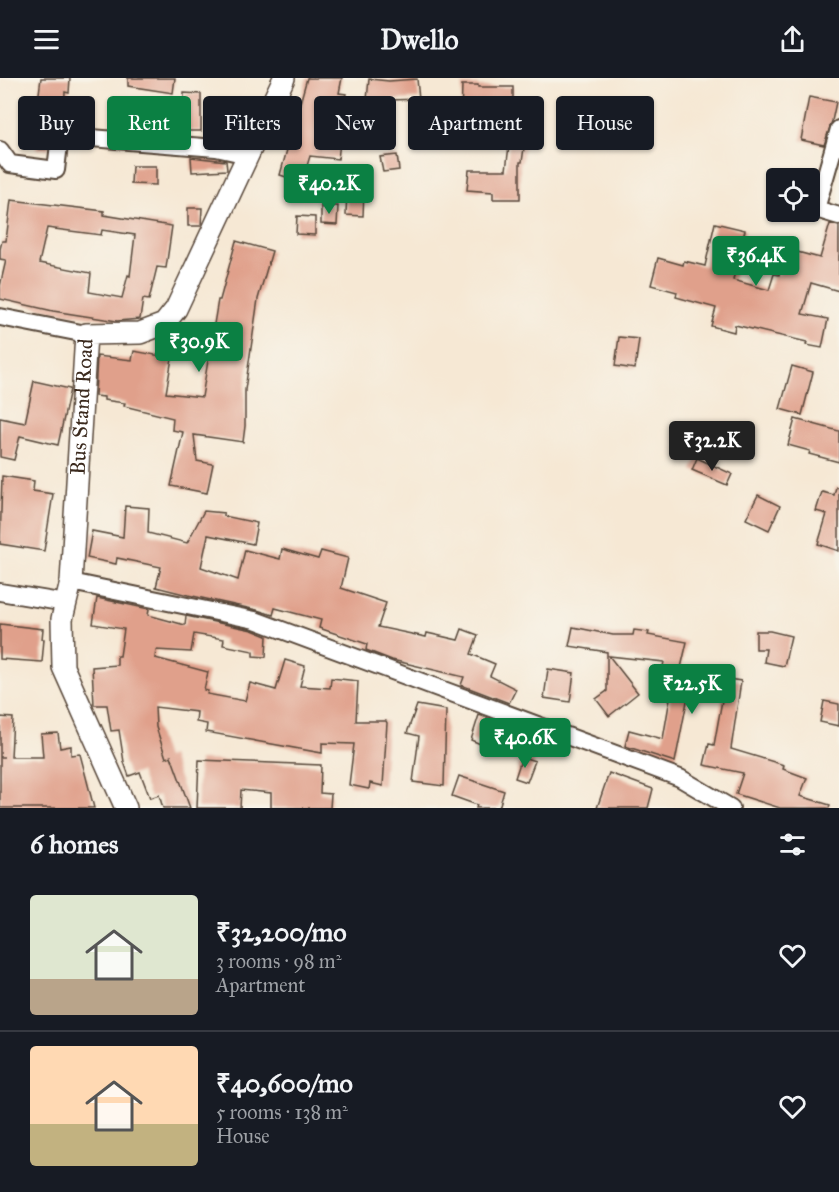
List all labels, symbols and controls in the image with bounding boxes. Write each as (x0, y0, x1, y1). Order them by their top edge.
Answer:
icon: menu (30, 23, 63, 56)
text: Dwello (380, 23, 459, 56)
icon: share (776, 23, 809, 56)
chip: Buy (18, 96, 95, 150)
chip: Rent (107, 96, 191, 150)
chip: Filters (203, 96, 302, 150)
chip: New (314, 96, 396, 150)
chip: Apartment (408, 96, 544, 150)
chip: House (556, 96, 654, 150)
pin: ₹40.2K (280, 164, 378, 215)
map controls (766, 168, 820, 222)
button: locate (766, 168, 820, 222)
text: ₹40.2K (298, 171, 360, 195)
pin: ₹36.4K (707, 236, 805, 287)
text: ₹36.4K (726, 243, 786, 267)
pin: ₹30.9K (150, 322, 248, 373)
text: ₹30.9K (169, 329, 229, 353)
street label: Bus Stand Road (64, 337, 99, 476)
pin: ₹32.2K (663, 421, 761, 472)
text: ₹32.2K (683, 428, 741, 452)
pin: ₹22.5K (643, 664, 741, 715)
text: ₹22.5K (663, 671, 721, 695)
pin: ₹40.6K (476, 718, 574, 769)
text: ₹40.6K (494, 725, 556, 749)
text: 6 homes (30, 828, 119, 860)
icon: filters (776, 828, 809, 861)
text: ₹32,200/mo (216, 916, 347, 948)
icon: home (78, 919, 150, 991)
icon: heart (776, 939, 809, 972)
text: 3 rooms · 98 m² (216, 949, 341, 973)
text: Apartment (216, 973, 305, 997)
text: ₹40,600/mo (216, 1067, 353, 1099)
icon: home (78, 1070, 150, 1142)
icon: heart (776, 1090, 809, 1123)
text: 5 rooms · 138 m² (216, 1100, 348, 1124)
text: House (216, 1124, 270, 1148)

